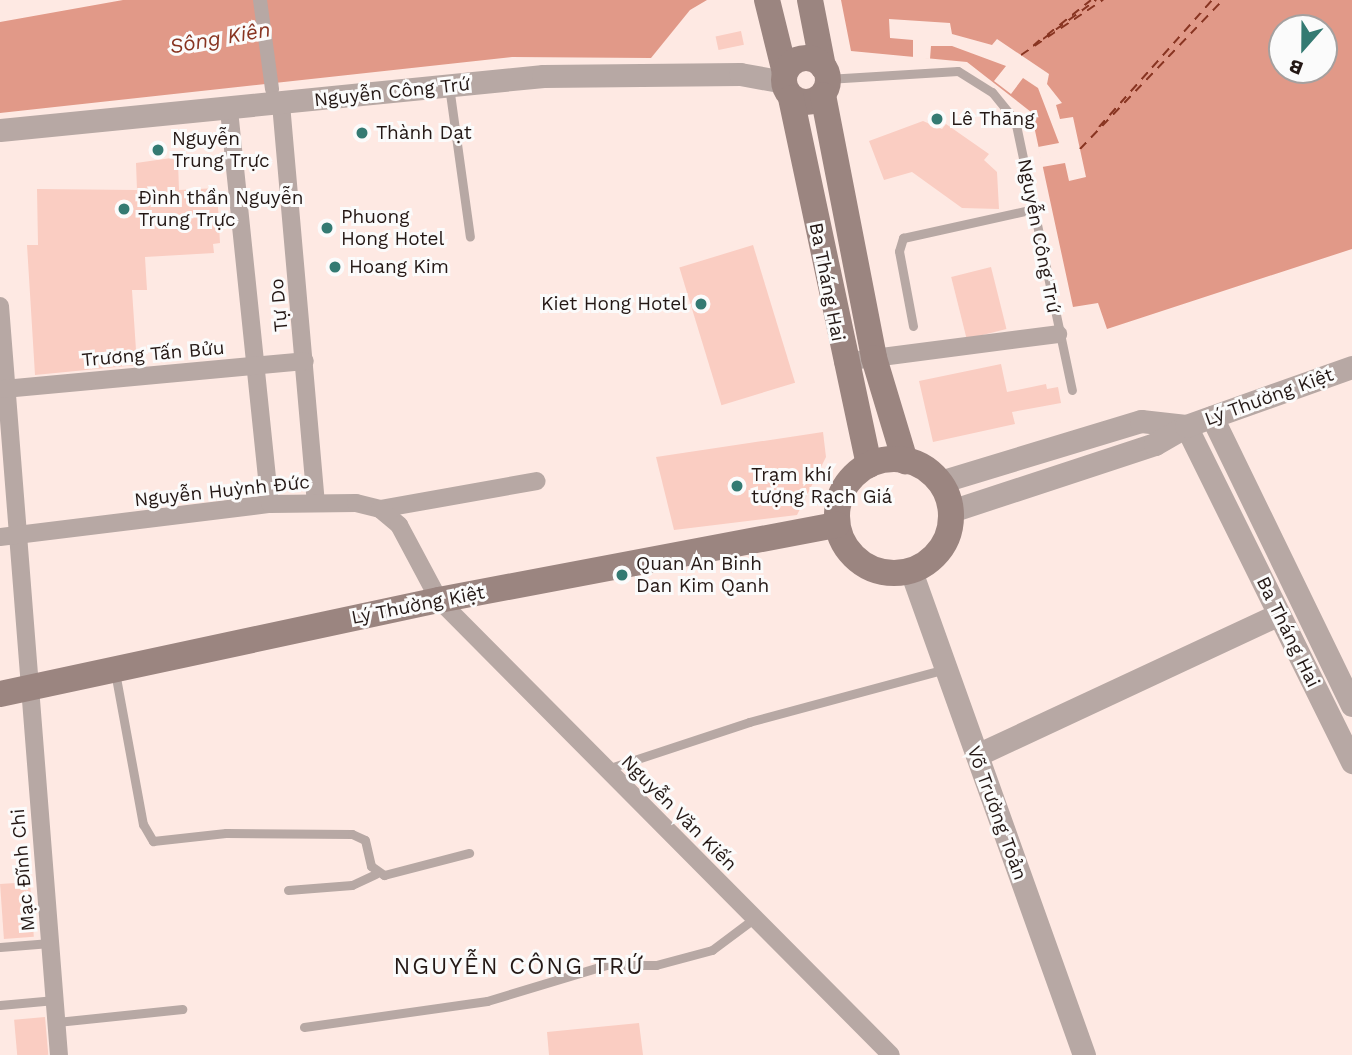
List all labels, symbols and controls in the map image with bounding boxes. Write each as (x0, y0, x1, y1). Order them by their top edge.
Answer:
north arrow (1268, 14, 1338, 84)
water label: Sông Kiên (168, 17, 272, 59)
text: B (1286, 54, 1306, 80)
street label: Nguyễn Công Trứ (313, 72, 471, 112)
place label: Lê Thāng (951, 108, 1035, 130)
marker: Lê Thāng (929, 111, 945, 127)
place label: Thành Dạt (376, 122, 472, 144)
marker: Thành Dạt (354, 125, 370, 141)
place label: Nguyễn Trung Trực (172, 128, 270, 172)
marker: Nguyễn Trung Trực (150, 142, 166, 158)
street label: Nguyễn Công Trứ (1013, 157, 1065, 315)
place label: Đình thần Nguyễn Trung Trực (138, 187, 304, 231)
marker: Đình thần Nguyễn Trung Trực (116, 201, 132, 217)
place label: Phuong Hong Hotel (341, 206, 444, 250)
marker: Phuong Hong Hotel (319, 220, 335, 236)
street label: Ba Tháng Hai (804, 220, 850, 344)
place label: Hoang Kim (349, 256, 449, 278)
marker: Hoang Kim (327, 259, 343, 275)
street label: Tự Do (265, 277, 293, 333)
place label: Kiet Hong Hotel (541, 293, 687, 315)
marker: Kiet Hong Hotel (693, 296, 709, 312)
street label: Trương Tấn Bửu (80, 336, 226, 372)
street label: Lý Thường Kiệt (1201, 363, 1337, 431)
place label: Trạm khí tượng Rạch Giá (751, 464, 892, 508)
street label: Nguyễn Huỳnh Đức (133, 470, 311, 512)
marker: Trạm khí tượng Rạch Giá (729, 478, 745, 494)
place label: Quan An Binh Dan Kim Qanh (636, 553, 769, 597)
marker: Quan An Binh Dan Kim Qanh (614, 567, 630, 583)
street label: Ba Tháng Hai (1251, 573, 1325, 691)
street label: Lý Thường Kiệt (349, 581, 487, 629)
street label: Võ Trường Toản (962, 742, 1032, 884)
street label: Nguyễn Văn Kiến (616, 750, 742, 876)
street label: Mạc Đĩnh Chi (6, 808, 40, 932)
district label: NGUYỄN CÔNG TRỨ (395, 953, 643, 981)

